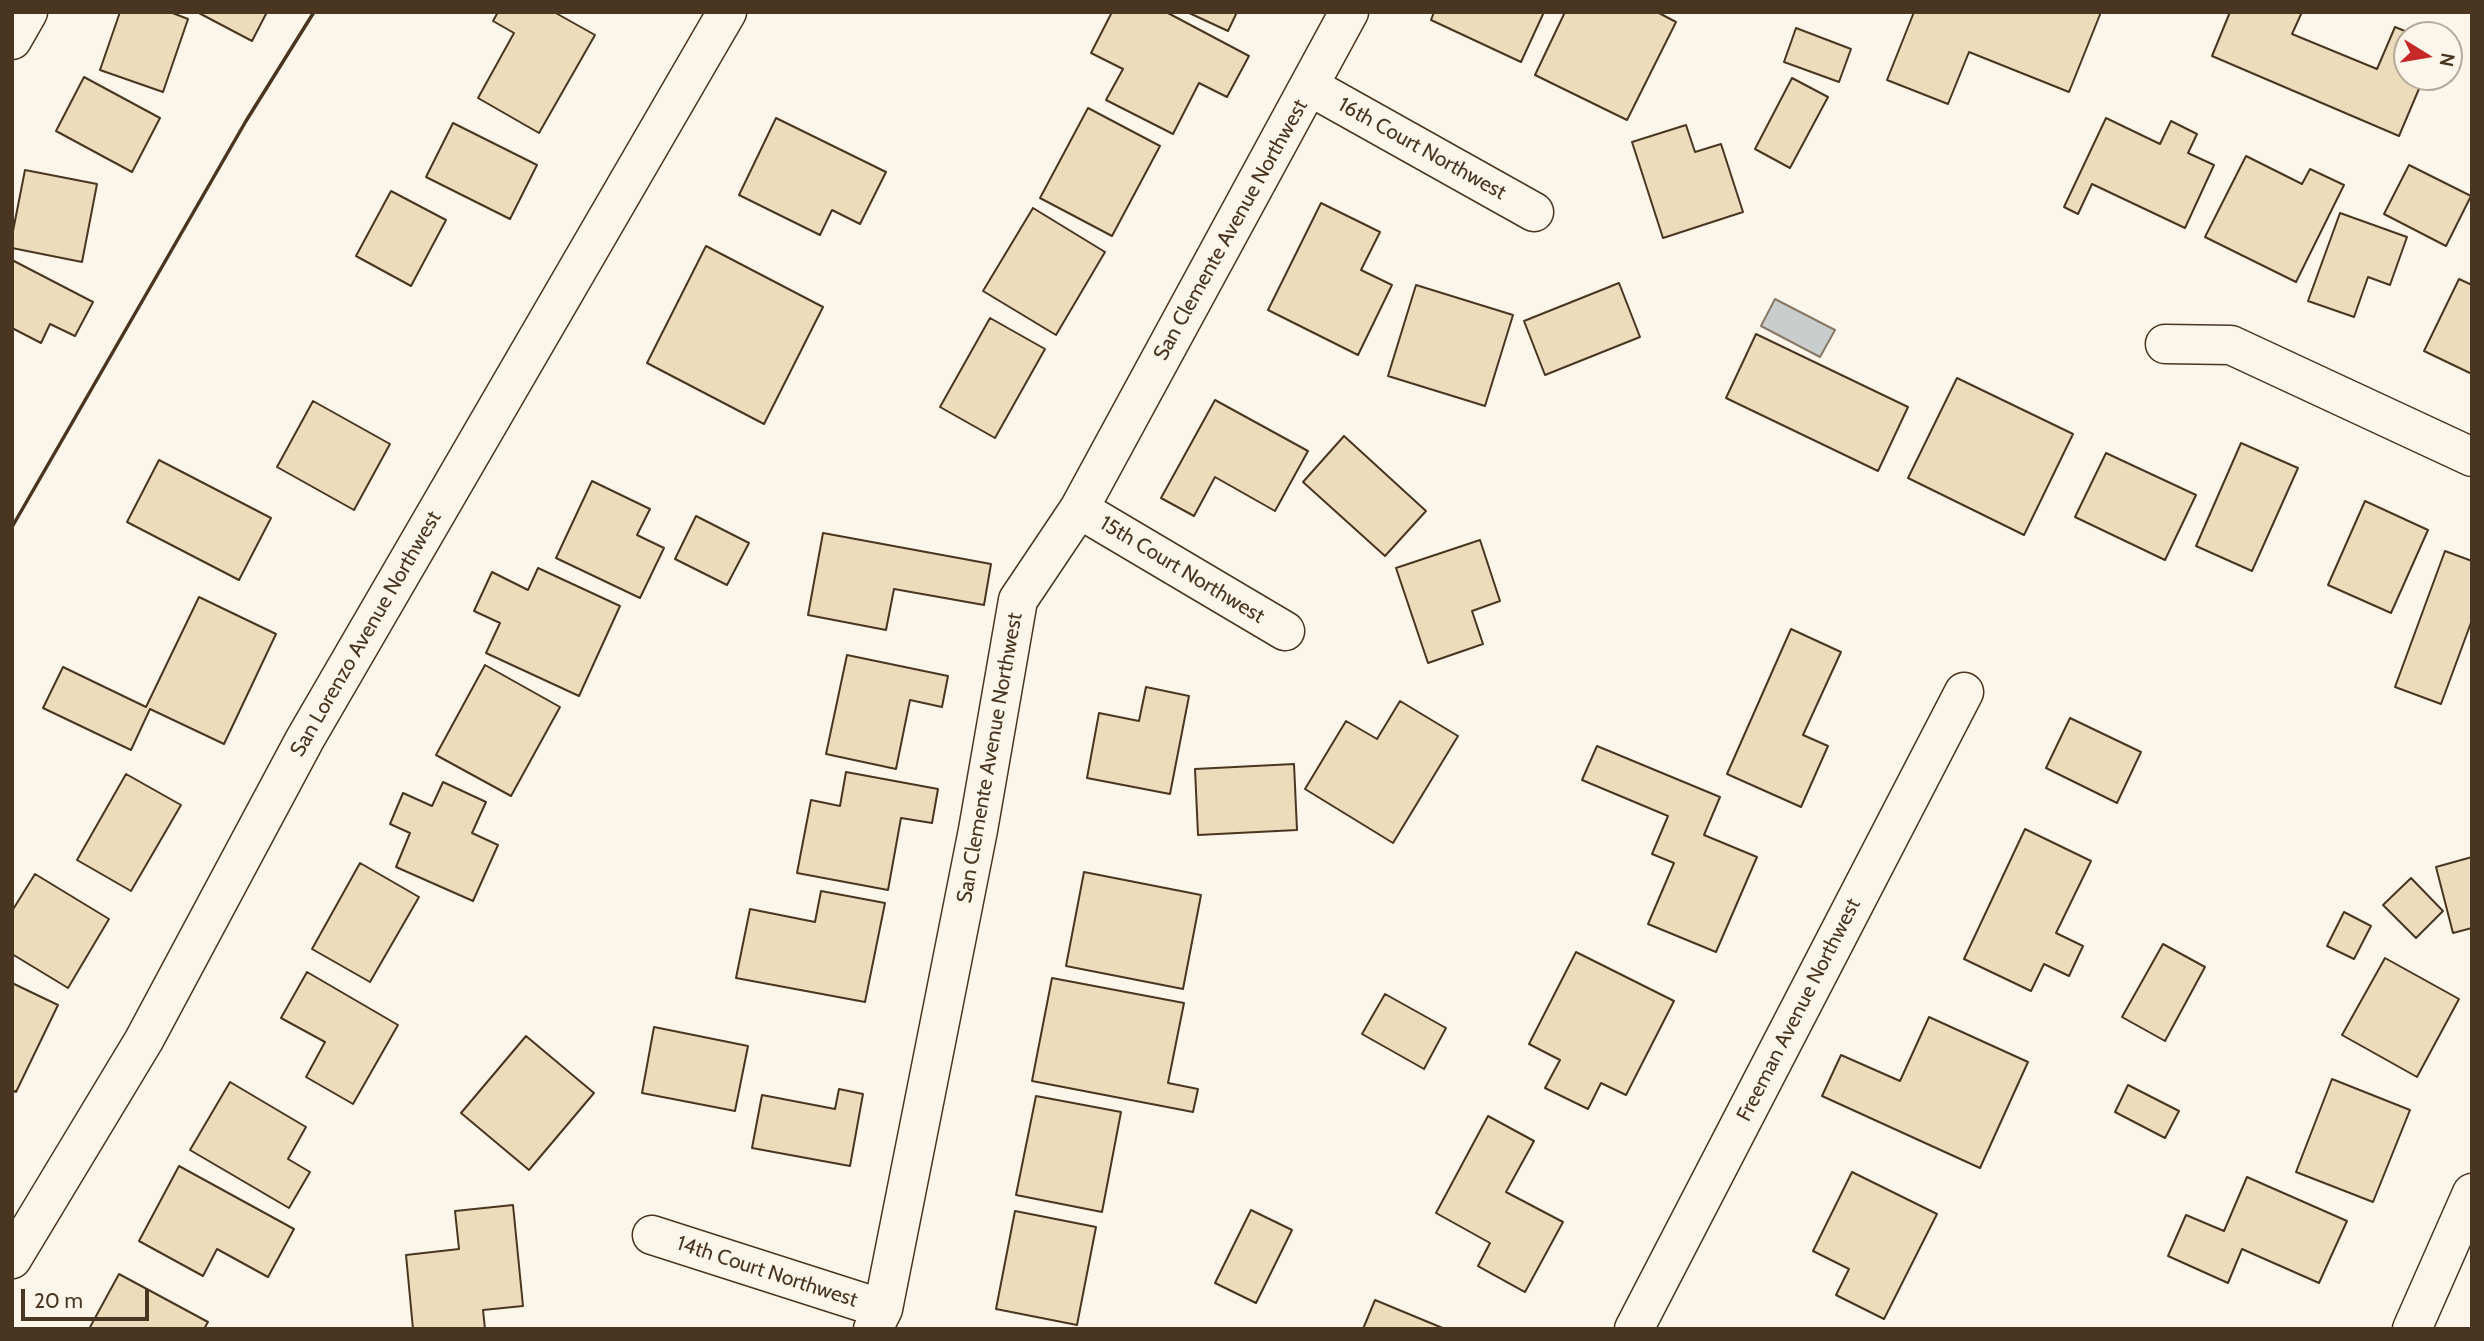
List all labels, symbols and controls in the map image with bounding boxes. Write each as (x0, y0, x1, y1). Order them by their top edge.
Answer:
north arrow (2393, 21, 2463, 91)
text: N (2435, 51, 2460, 69)
street label: 16th Court Northwest (1334, 92, 1510, 206)
street label: San Clemente Avenue Northwest (1149, 95, 1313, 365)
street label: San Lorenzo Avenue Northwest (285, 507, 447, 761)
street label: 15th Court Northwest (1095, 511, 1269, 629)
street label: San Clemente Avenue Northwest (952, 611, 1028, 905)
street label: Freeman Avenue Northwest (1732, 894, 1866, 1126)
street label: 14th Court Northwest (674, 1231, 860, 1313)
scale bar (24, 1274, 152, 1318)
text: 20 m (34, 1288, 83, 1313)

